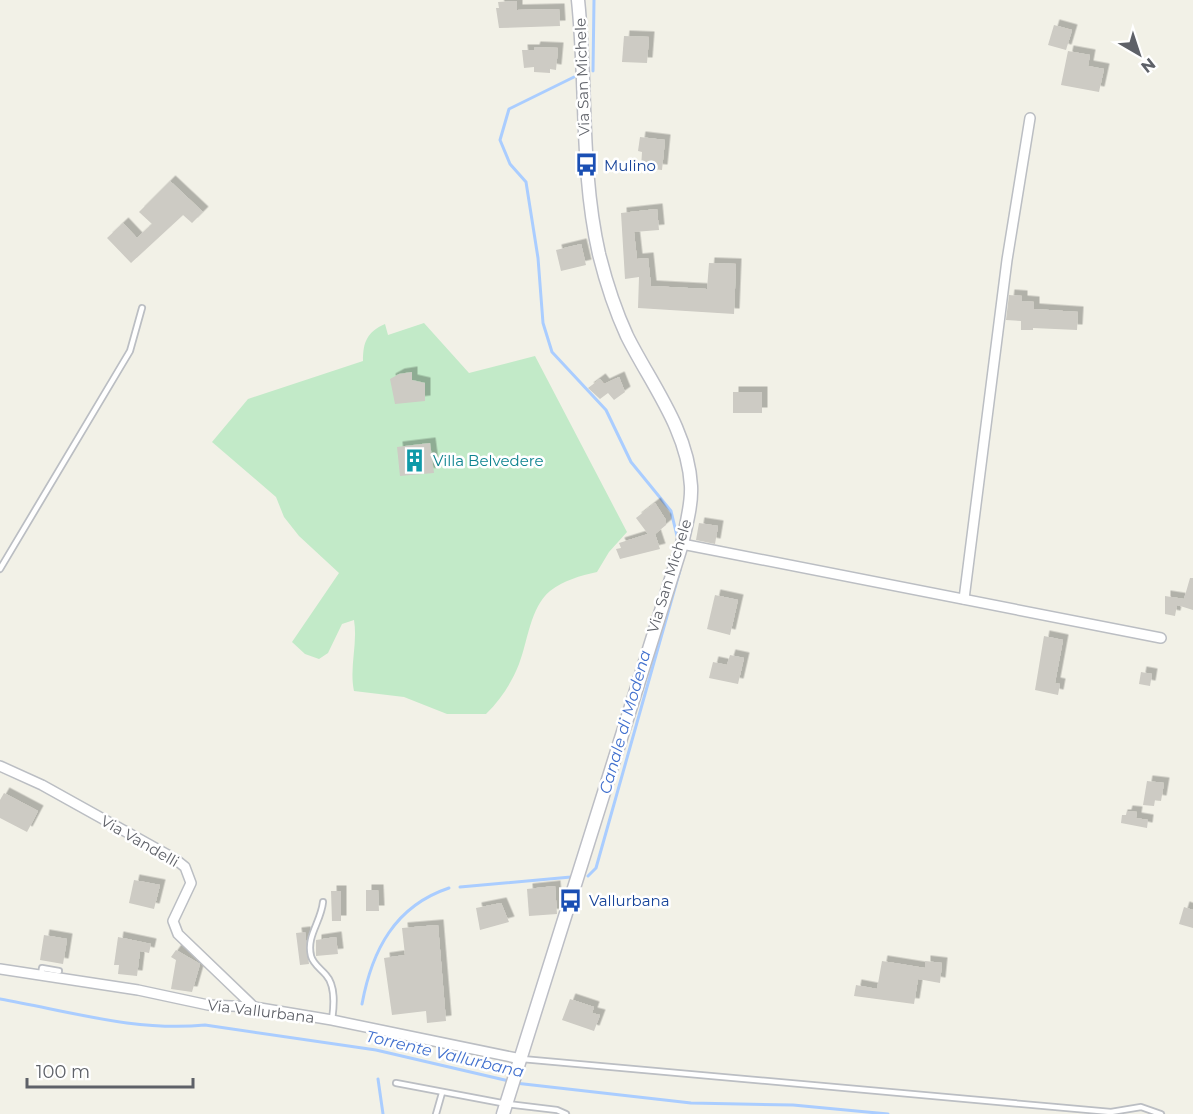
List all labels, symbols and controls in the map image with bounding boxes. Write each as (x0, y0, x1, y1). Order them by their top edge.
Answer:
street label: Via San Michele (570, 18, 594, 136)
north arrow (1109, 24, 1169, 84)
text: N (1137, 54, 1159, 77)
bus stop icon: Mulino (573, 152, 599, 178)
place label: Mulino (604, 156, 656, 175)
building icon: Villa Belvedere (402, 447, 428, 473)
place label: Villa Belvedere (433, 451, 544, 470)
street label: Via San Michele (643, 517, 695, 635)
water label: Canale di Modena (595, 648, 655, 796)
street label: Via Vandelli (98, 811, 182, 871)
bus stop icon: Vallurbana (558, 887, 584, 913)
place label: Vallurbana (589, 891, 670, 910)
street label: Via Vallurbana (206, 995, 316, 1027)
water label: Torrente Vallurbana (364, 1027, 526, 1081)
scale bar (27, 1051, 194, 1089)
text: 100 m (36, 1061, 90, 1083)

